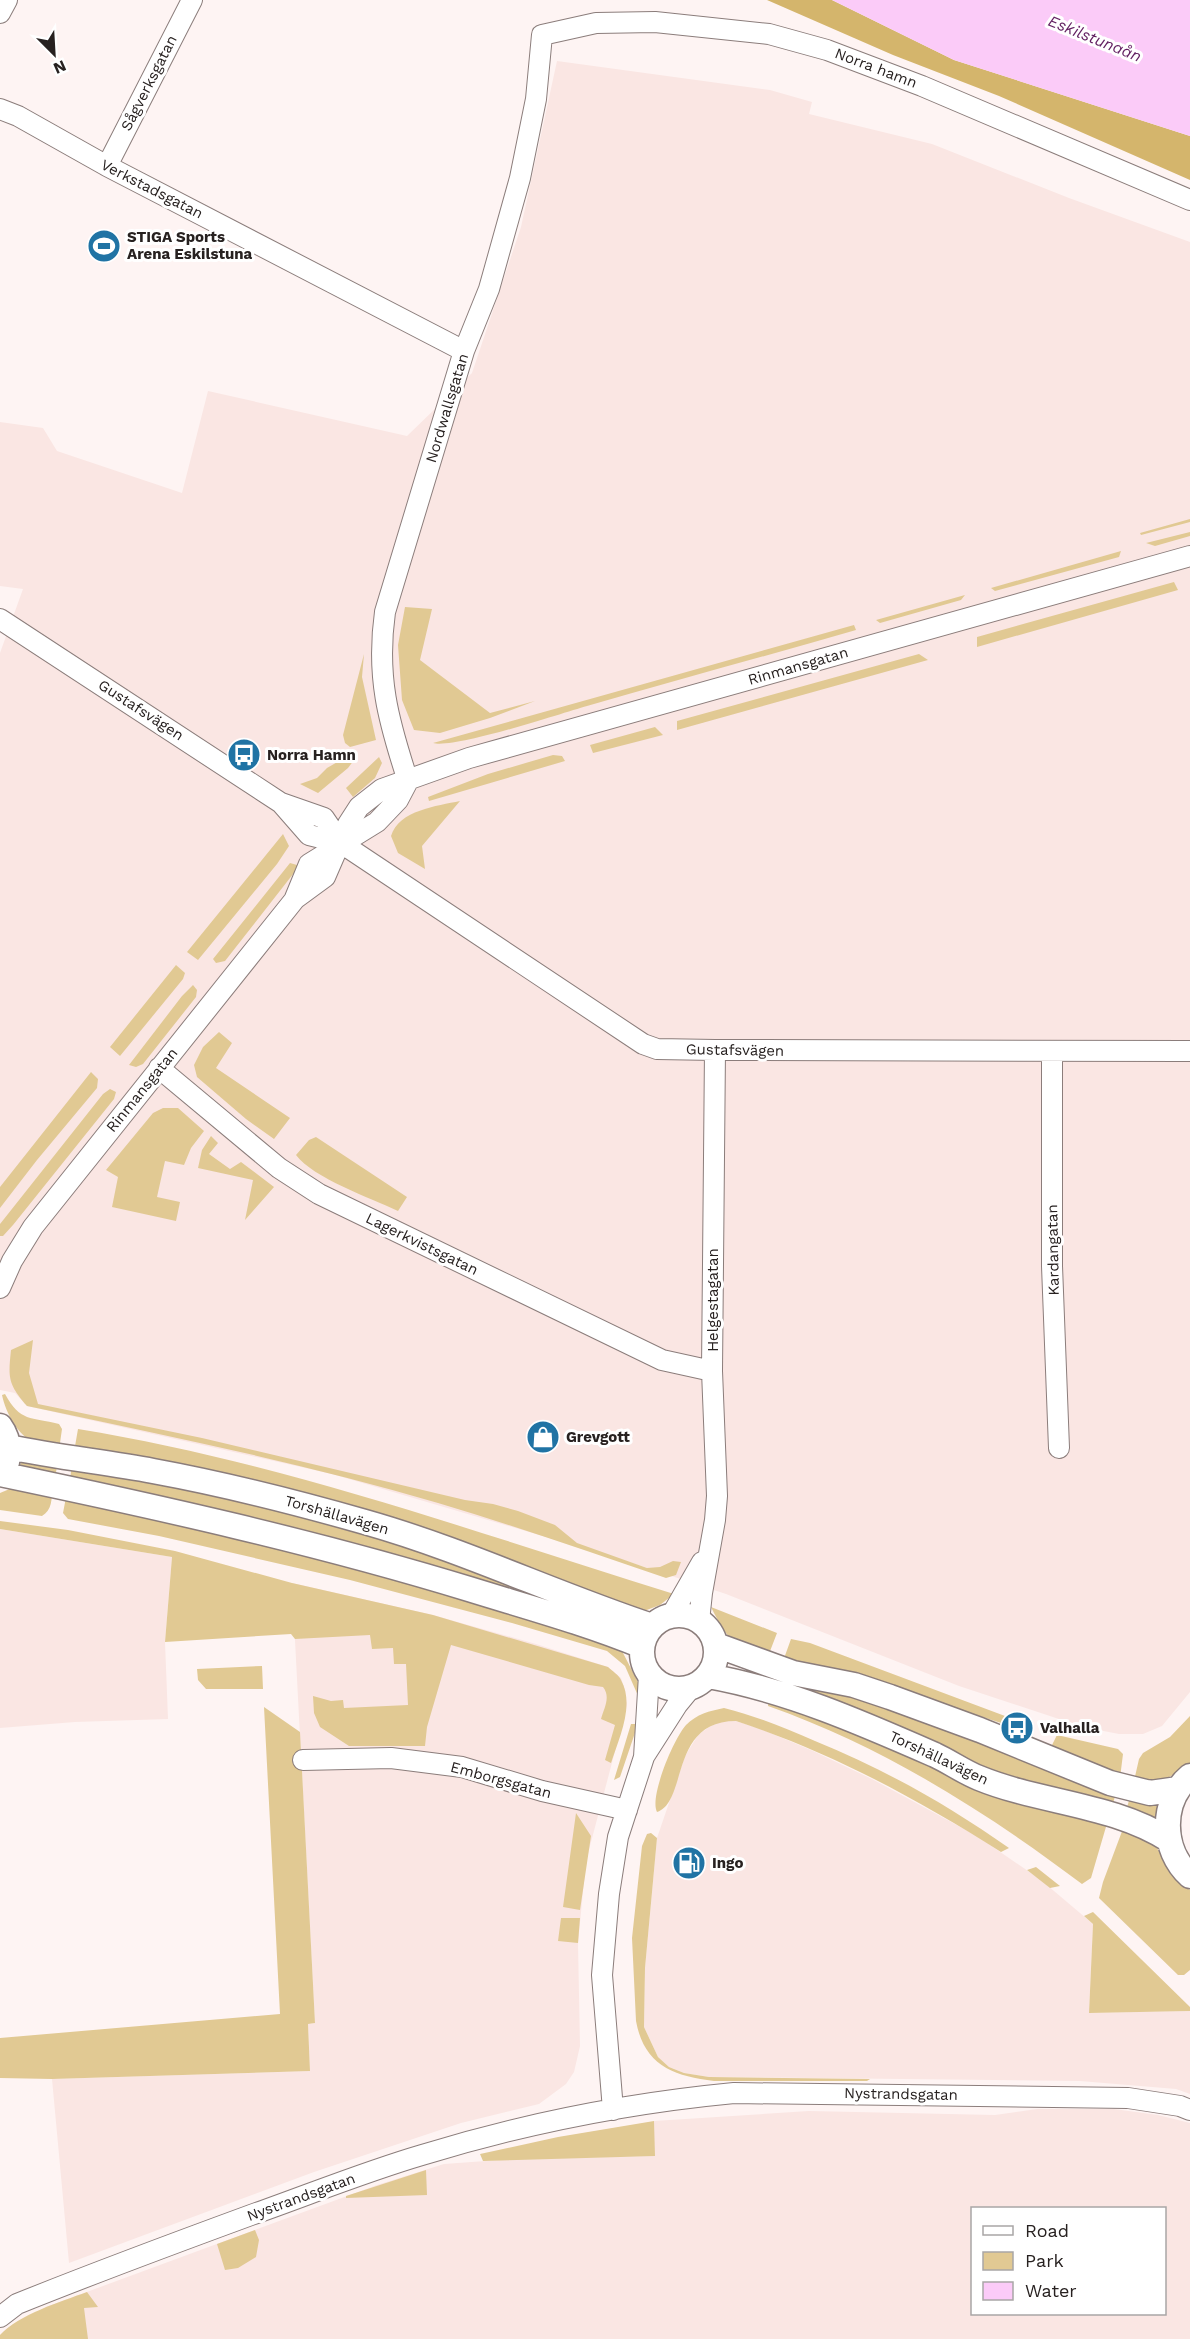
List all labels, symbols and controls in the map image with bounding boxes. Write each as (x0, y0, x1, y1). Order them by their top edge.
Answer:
water label: Eskilstunaån (1045, 11, 1144, 66)
north arrow (24, 24, 84, 84)
street label: Sågverksgatan (117, 32, 181, 134)
street label: Norra hamn (832, 44, 920, 92)
text: N (51, 56, 69, 78)
street label: Verkstadsgatan (98, 155, 206, 223)
sports icon: STIGA Sports Arena Eskilstuna (86, 228, 122, 264)
place label: STIGA Sports Arena Eskilstuna (127, 228, 253, 263)
street label: Nordwallsgatan (422, 351, 472, 465)
street label: Rinmansgatan (746, 643, 850, 689)
street label: Gustafsvägen (95, 676, 187, 744)
bus stop icon: Norra Hamn (226, 737, 262, 773)
place label: Norra Hamn (267, 746, 356, 764)
street label: Gustafsvägen (686, 1040, 784, 1060)
street label: Rinmansgatan (102, 1044, 182, 1136)
street label: Kardangatan (1043, 1204, 1063, 1296)
street label: Lagerkvistsgatan (363, 1209, 481, 1279)
street label: Helgestagatan (704, 1248, 722, 1352)
shop icon: Grevgott (525, 1419, 561, 1455)
place label: Grevgott (566, 1428, 630, 1446)
street label: Torshällavägen (283, 1492, 391, 1538)
bus stop icon: Valhalla (999, 1710, 1035, 1746)
place label: Valhalla (1040, 1719, 1100, 1737)
street label: Torshällavägen (887, 1727, 991, 1789)
street label: Emborgsgatan (448, 1758, 554, 1802)
fuel station icon: Ingo (671, 1845, 707, 1881)
place label: Ingo (712, 1854, 743, 1872)
street label: Nystrandsgatan (844, 2084, 958, 2104)
street label: Nystrandsgatan (244, 2169, 358, 2225)
legend (971, 2207, 1166, 2315)
text: Road (1025, 2220, 1069, 2241)
text: Park (1025, 2250, 1064, 2271)
text: Water (1025, 2280, 1077, 2301)

